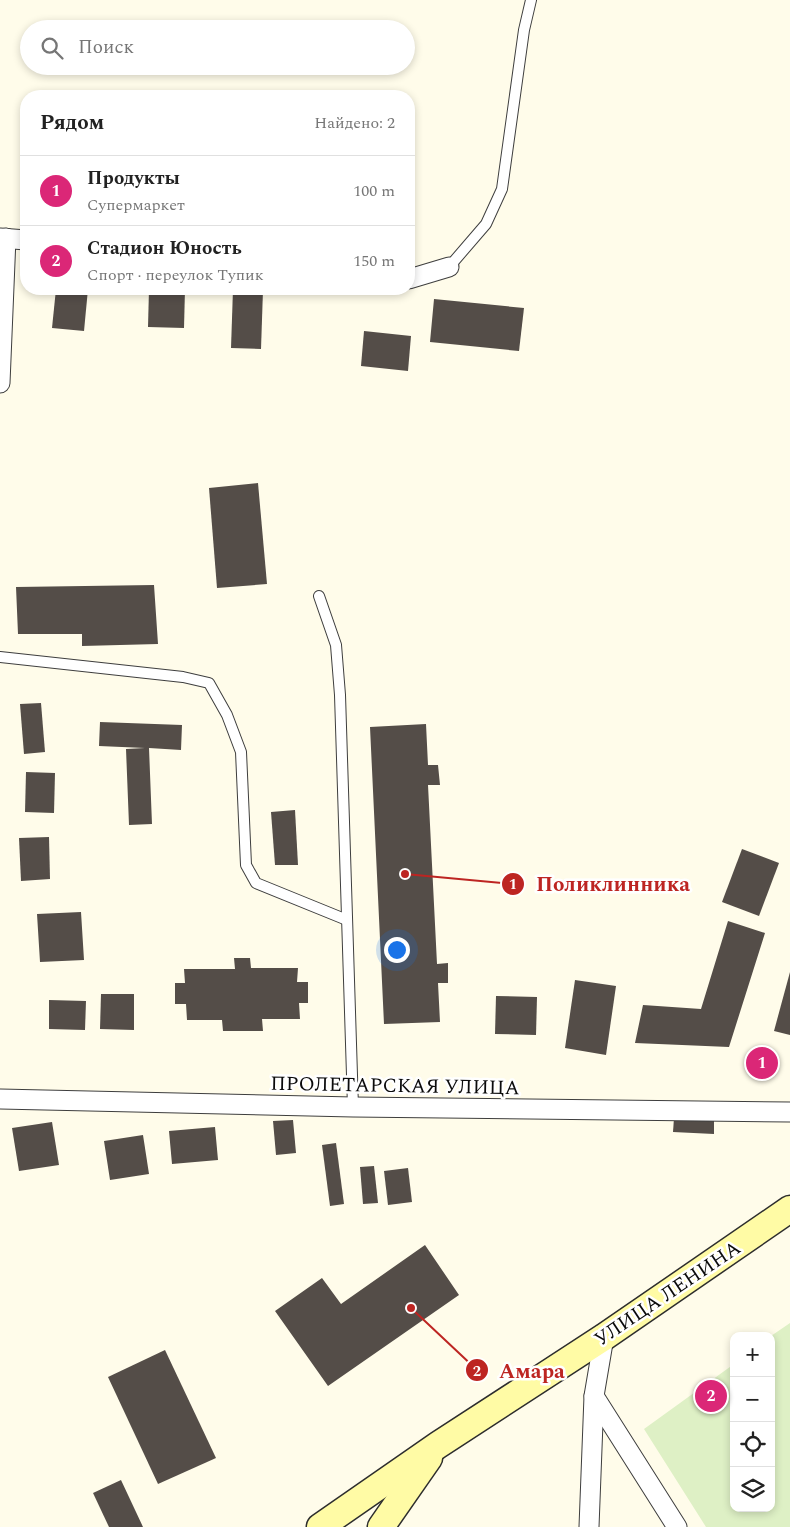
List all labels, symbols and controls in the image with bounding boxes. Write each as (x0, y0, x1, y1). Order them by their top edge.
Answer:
search box (20, 20, 415, 75)
text: Поиск (78, 33, 134, 62)
icon: search (38, 34, 66, 62)
text: Рядом (40, 107, 104, 139)
text: Найдено: 2 (314, 111, 395, 135)
text: Продукты (87, 164, 180, 193)
text: 1 (52, 179, 60, 203)
text: 100 m (353, 179, 395, 203)
text: Супермаркет (87, 193, 185, 217)
text: Стадион Юность (87, 234, 242, 263)
text: 2 (52, 249, 60, 273)
text: 150 m (353, 249, 395, 273)
text: Спорт · переулок Тупик (87, 263, 264, 287)
callout: Поликлинника (500, 866, 700, 902)
text: Поликлинника (536, 869, 690, 901)
text: 1 (509, 873, 517, 896)
your location (384, 937, 410, 963)
pin: 1 (746, 1044, 778, 1082)
street label: ПРОЛЕТАРСКАЯ УЛИЦА (270, 1069, 520, 1103)
street label: УЛИЦА ЛЕНИНА (588, 1233, 747, 1354)
map controls (730, 1332, 775, 1512)
button: + (730, 1332, 775, 1377)
callout: Амара (464, 1352, 575, 1388)
text: Амара (499, 1356, 565, 1388)
text: 2 (473, 1360, 481, 1383)
pin: 2 (695, 1377, 727, 1415)
button: − (730, 1377, 775, 1422)
button: locate (730, 1422, 775, 1467)
button: layers (730, 1467, 775, 1512)

